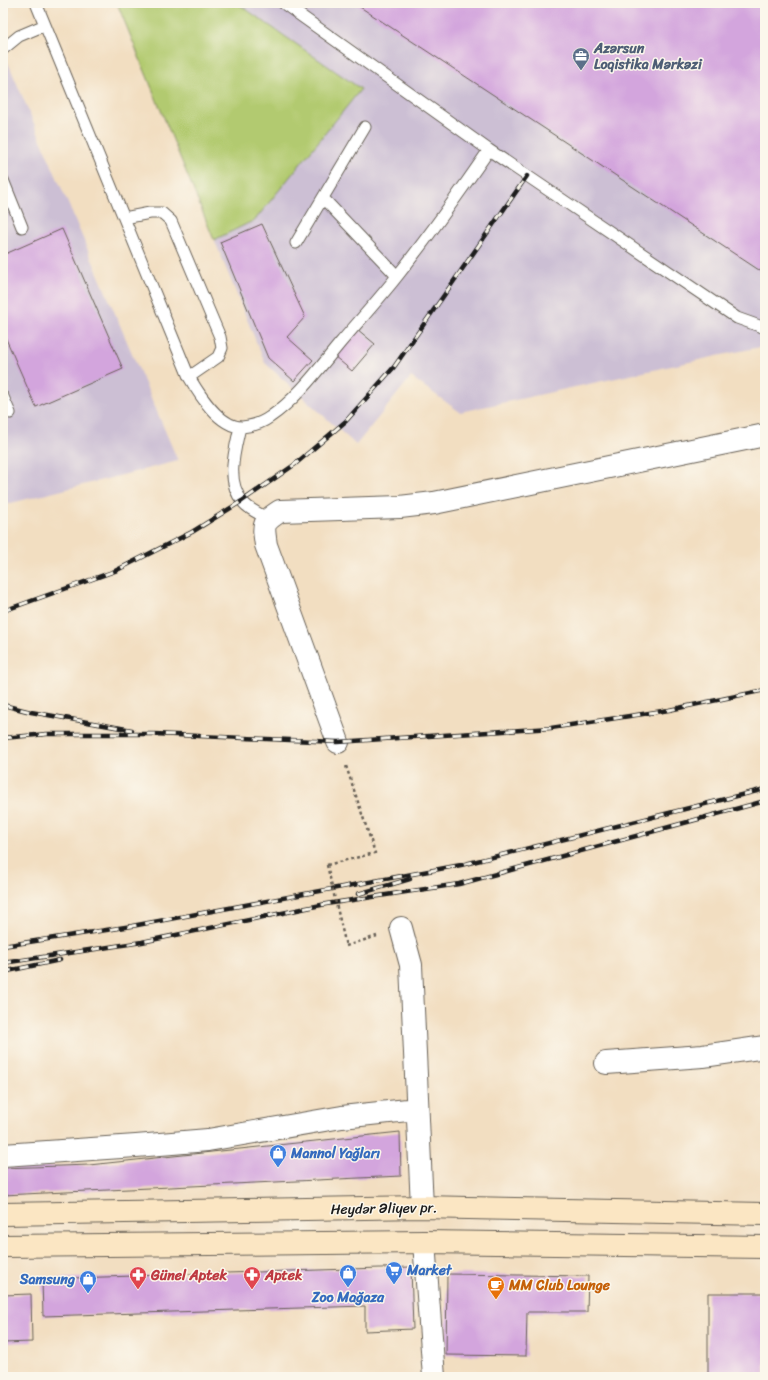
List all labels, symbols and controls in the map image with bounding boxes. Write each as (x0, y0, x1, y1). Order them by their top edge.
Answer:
place label: Azərsun Loqistika Mərkəzi (593, 36, 703, 77)
office icon: Azərsun Loqistika Mərkəzi (571, 46, 591, 71)
place label: Mannol Yağları (290, 1141, 380, 1166)
shop icon: Mannol Yağları (268, 1143, 288, 1168)
street label: Heydər Əliyev pr. (330, 1195, 438, 1222)
place label: Market (406, 1258, 453, 1283)
supermarket icon: Market (384, 1260, 404, 1285)
place label: Günel Aptek (150, 1263, 227, 1288)
place label: Aptek (264, 1263, 303, 1288)
shop icon: Zoo Mağaza (338, 1263, 358, 1288)
pharmacy icon: Günel Aptek (128, 1265, 148, 1290)
pharmacy icon: Aptek (242, 1265, 262, 1290)
place label: Samsung (19, 1267, 76, 1292)
shop icon: Samsung (78, 1269, 98, 1294)
place label: MM Club Lounge (508, 1273, 611, 1298)
cafe icon: MM Club Lounge (486, 1275, 506, 1300)
place label: Zoo Mağaza (311, 1285, 385, 1310)

